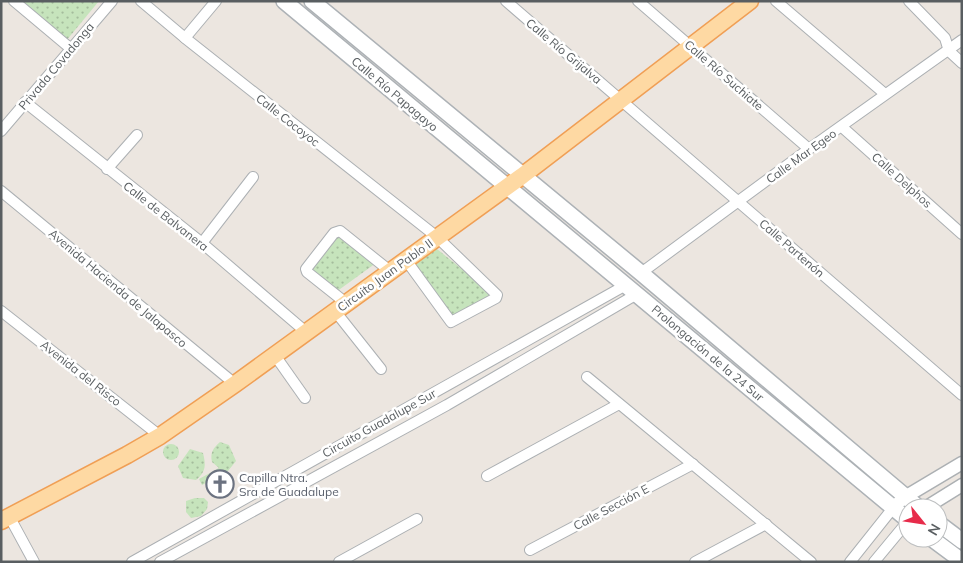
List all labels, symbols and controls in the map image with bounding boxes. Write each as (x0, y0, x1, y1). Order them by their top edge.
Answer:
street label: Calle Río Grijalva (523, 15, 605, 87)
street label: Privada Covadonga (15, 19, 97, 113)
street label: Calle Río Suchiate (681, 37, 767, 113)
street label: Calle Río Papagayo (349, 53, 441, 135)
street label: Calle Cocoyoc (253, 90, 323, 150)
street label: Calle Mar Egeo (763, 125, 839, 187)
street label: Calle Delphos (869, 149, 935, 211)
street label: Calle de Balvanera (120, 178, 212, 254)
street label: Calle Partenón (756, 216, 828, 280)
street label: Avenida Hacienda de Jalapasco (46, 226, 190, 350)
street label: Circuito Juan Pablo II (334, 235, 436, 315)
street label: Prolongación de la 24 Sur (649, 302, 768, 405)
street label: Avenida del Risco (38, 337, 124, 409)
street label: Circuito Guadalupe Sur (319, 385, 439, 461)
church icon: Capilla Ntra. Sra de Guadalupe (205, 469, 235, 499)
place label: Capilla Ntra. Sra de Guadalupe (239, 470, 339, 499)
street label: Calle Sección E (571, 481, 651, 533)
north arrow (898, 498, 948, 548)
text: N (924, 520, 945, 539)

